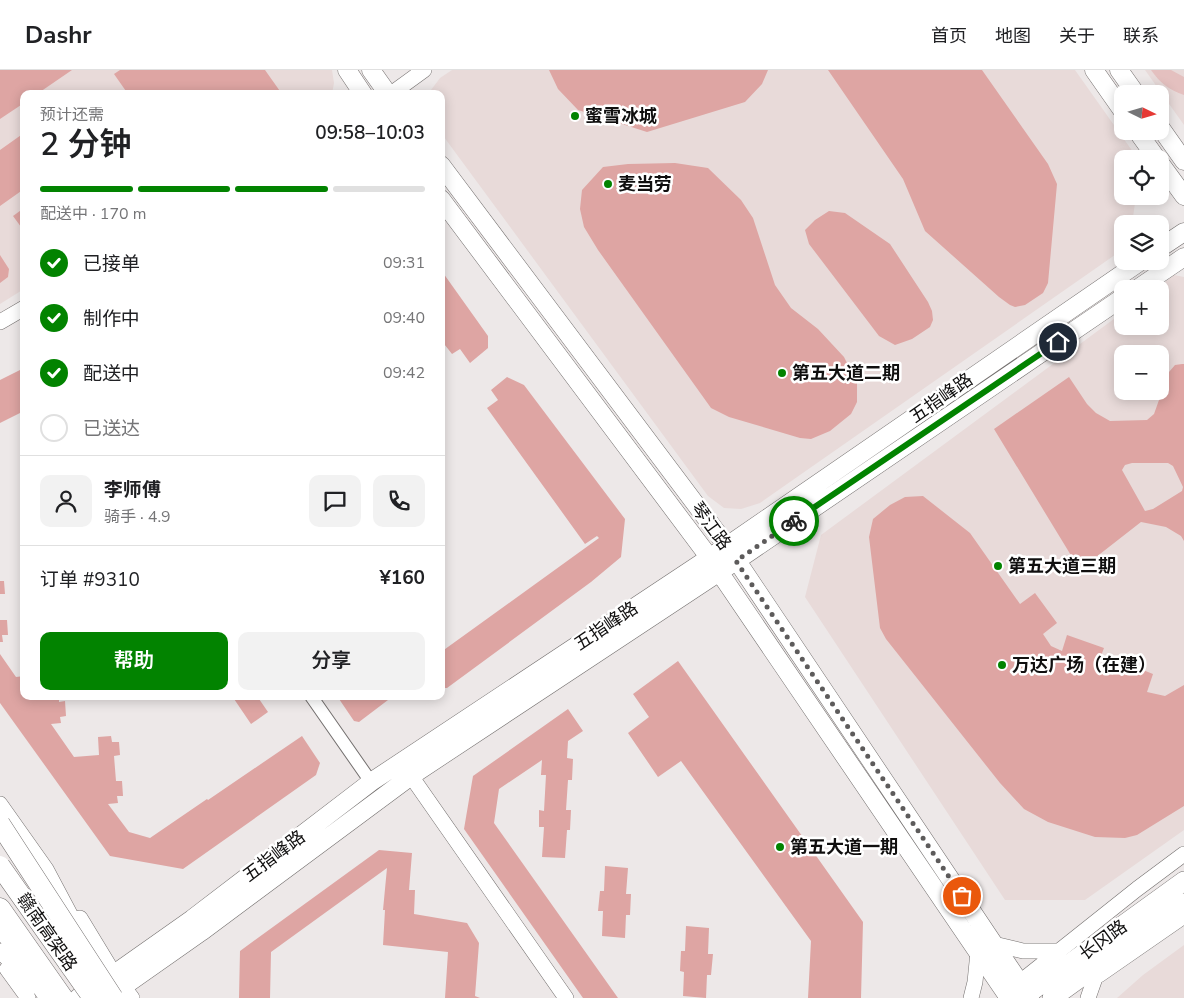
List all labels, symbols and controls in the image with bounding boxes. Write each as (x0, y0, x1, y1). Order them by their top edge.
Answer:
text: Dashr (25, 19, 92, 51)
text: 首页 (931, 24, 967, 48)
text: 地图 (995, 24, 1031, 48)
text: 关于 (1059, 24, 1095, 48)
text: 联系 (1123, 24, 1159, 48)
north arrow (1114, 85, 1169, 140)
map controls (1114, 85, 1169, 400)
text: 预计还需 (40, 104, 104, 126)
place label: 蜜雪冰城 (585, 104, 657, 128)
marker: 蜜雪冰城 (569, 110, 581, 122)
text: 09:58–10:03 (315, 120, 425, 146)
text: 2 分钟 (40, 123, 132, 166)
button: locate (1114, 150, 1169, 205)
place label: 麦当劳 (618, 172, 672, 196)
marker: 麦当劳 (602, 178, 614, 190)
text: 配送中 · 170 m (40, 203, 146, 225)
button: layers (1114, 215, 1169, 270)
icon: check (40, 249, 68, 277)
text: 已接单 (83, 251, 140, 277)
text: 09:31 (383, 252, 425, 274)
button: + (1114, 280, 1169, 335)
icon: check (40, 304, 68, 332)
text: 制作中 (83, 306, 140, 332)
text: 09:40 (383, 307, 425, 329)
pin (1037, 321, 1079, 363)
icon: home (1044, 328, 1072, 356)
button: − (1114, 345, 1169, 400)
icon: check (40, 359, 68, 387)
text: 配送中 (83, 361, 140, 387)
place label: 第五大道二期 (792, 361, 900, 385)
text: 09:42 (383, 362, 425, 384)
marker: 第五大道二期 (776, 367, 788, 379)
street label: 五指峰路 (905, 368, 977, 428)
text: 已送达 (83, 416, 140, 442)
button: person (40, 475, 92, 527)
button: chat (309, 475, 361, 527)
button: phone (373, 475, 425, 527)
text: 李师傅 (104, 477, 161, 503)
courier (769, 496, 819, 546)
street label: 琴江路 (685, 497, 737, 555)
text: 骑手 · 4.9 (104, 506, 171, 528)
icon: bike (780, 507, 808, 535)
place label: 第五大道三期 (1008, 554, 1116, 578)
marker: 第五大道三期 (992, 560, 1004, 572)
text: ¥160 (379, 565, 425, 591)
text: 订单 #9310 (40, 567, 140, 593)
street label: 五指峰路 (569, 596, 643, 656)
button: 帮助 (40, 632, 228, 690)
button: 分享 (238, 632, 425, 690)
place label: 万达广场（在建） (1012, 653, 1156, 677)
marker: 万达广场（在建） (996, 659, 1008, 671)
street label: 五指峰路 (238, 825, 310, 887)
place label: 第五大道一期 (790, 835, 898, 859)
marker: 第五大道一期 (774, 841, 786, 853)
pin (941, 875, 983, 917)
icon: bag (948, 882, 976, 910)
street label: 赣南高架路 (11, 888, 83, 976)
street label: 长冈路 (1074, 914, 1132, 966)

